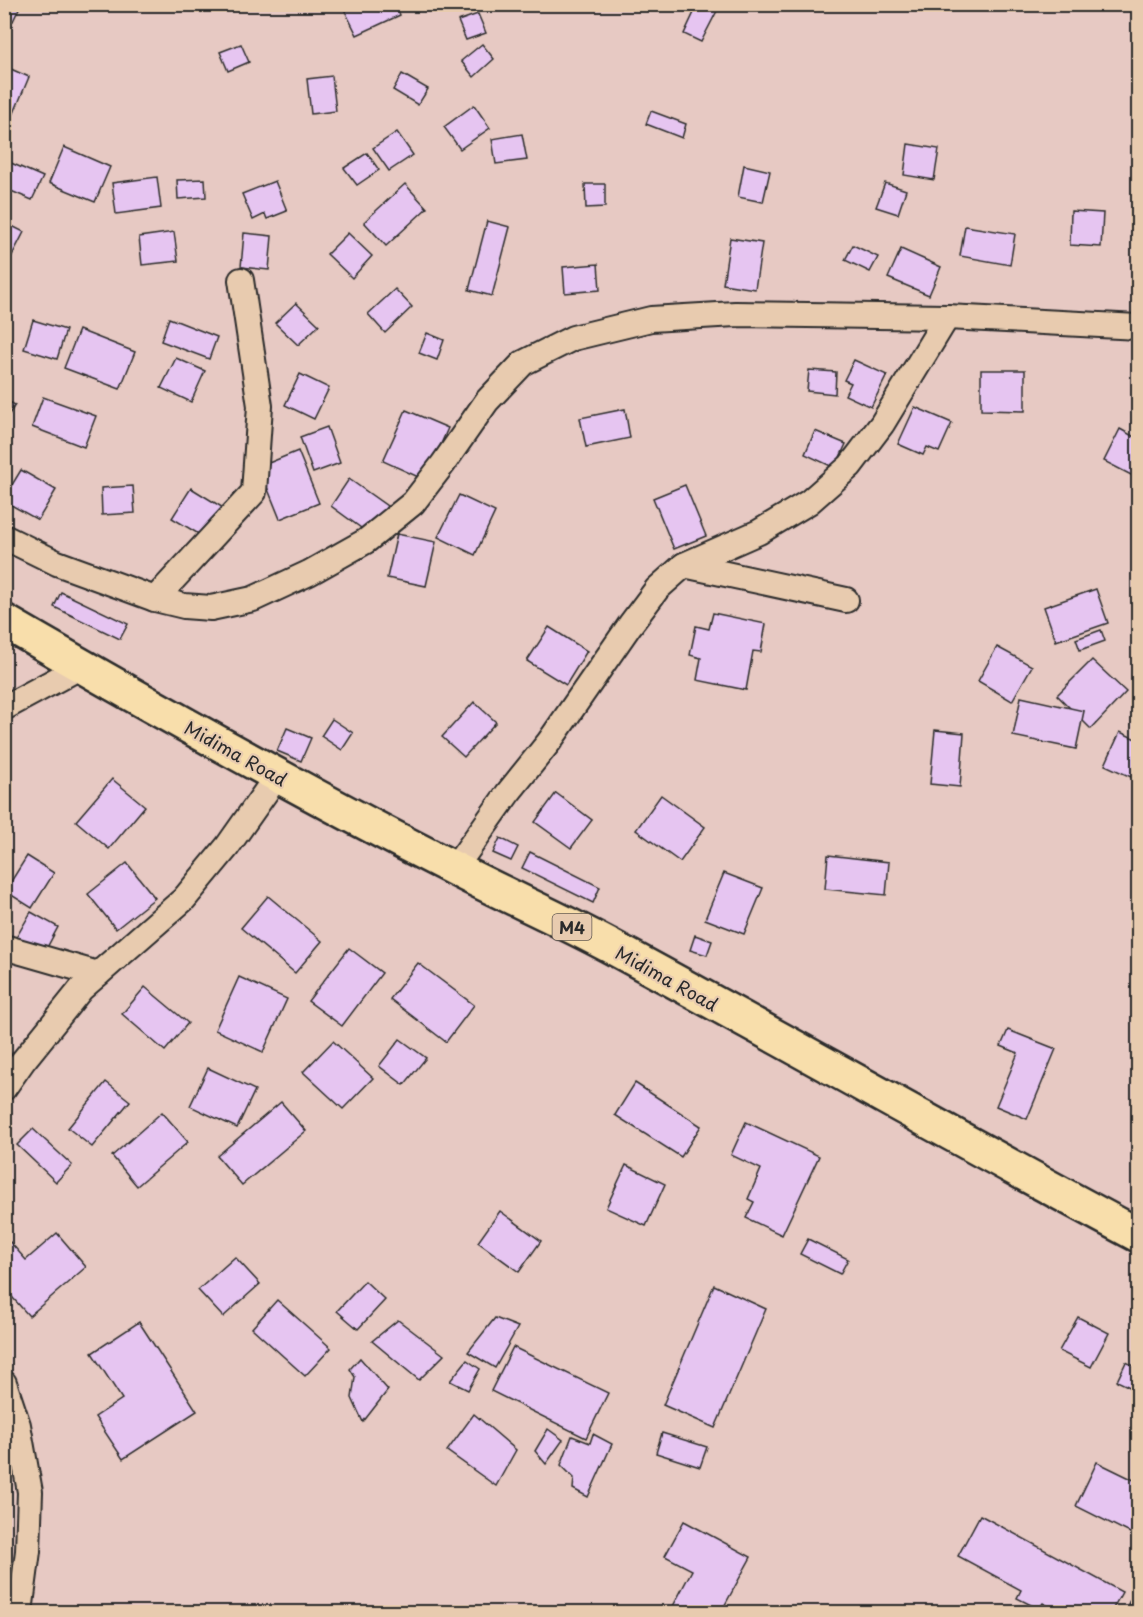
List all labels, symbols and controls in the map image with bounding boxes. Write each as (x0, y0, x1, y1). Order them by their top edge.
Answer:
street label: Midima Road (180, 714, 292, 792)
road number: M4 (552, 914, 592, 940)
street label: Midima Road (611, 939, 723, 1017)

